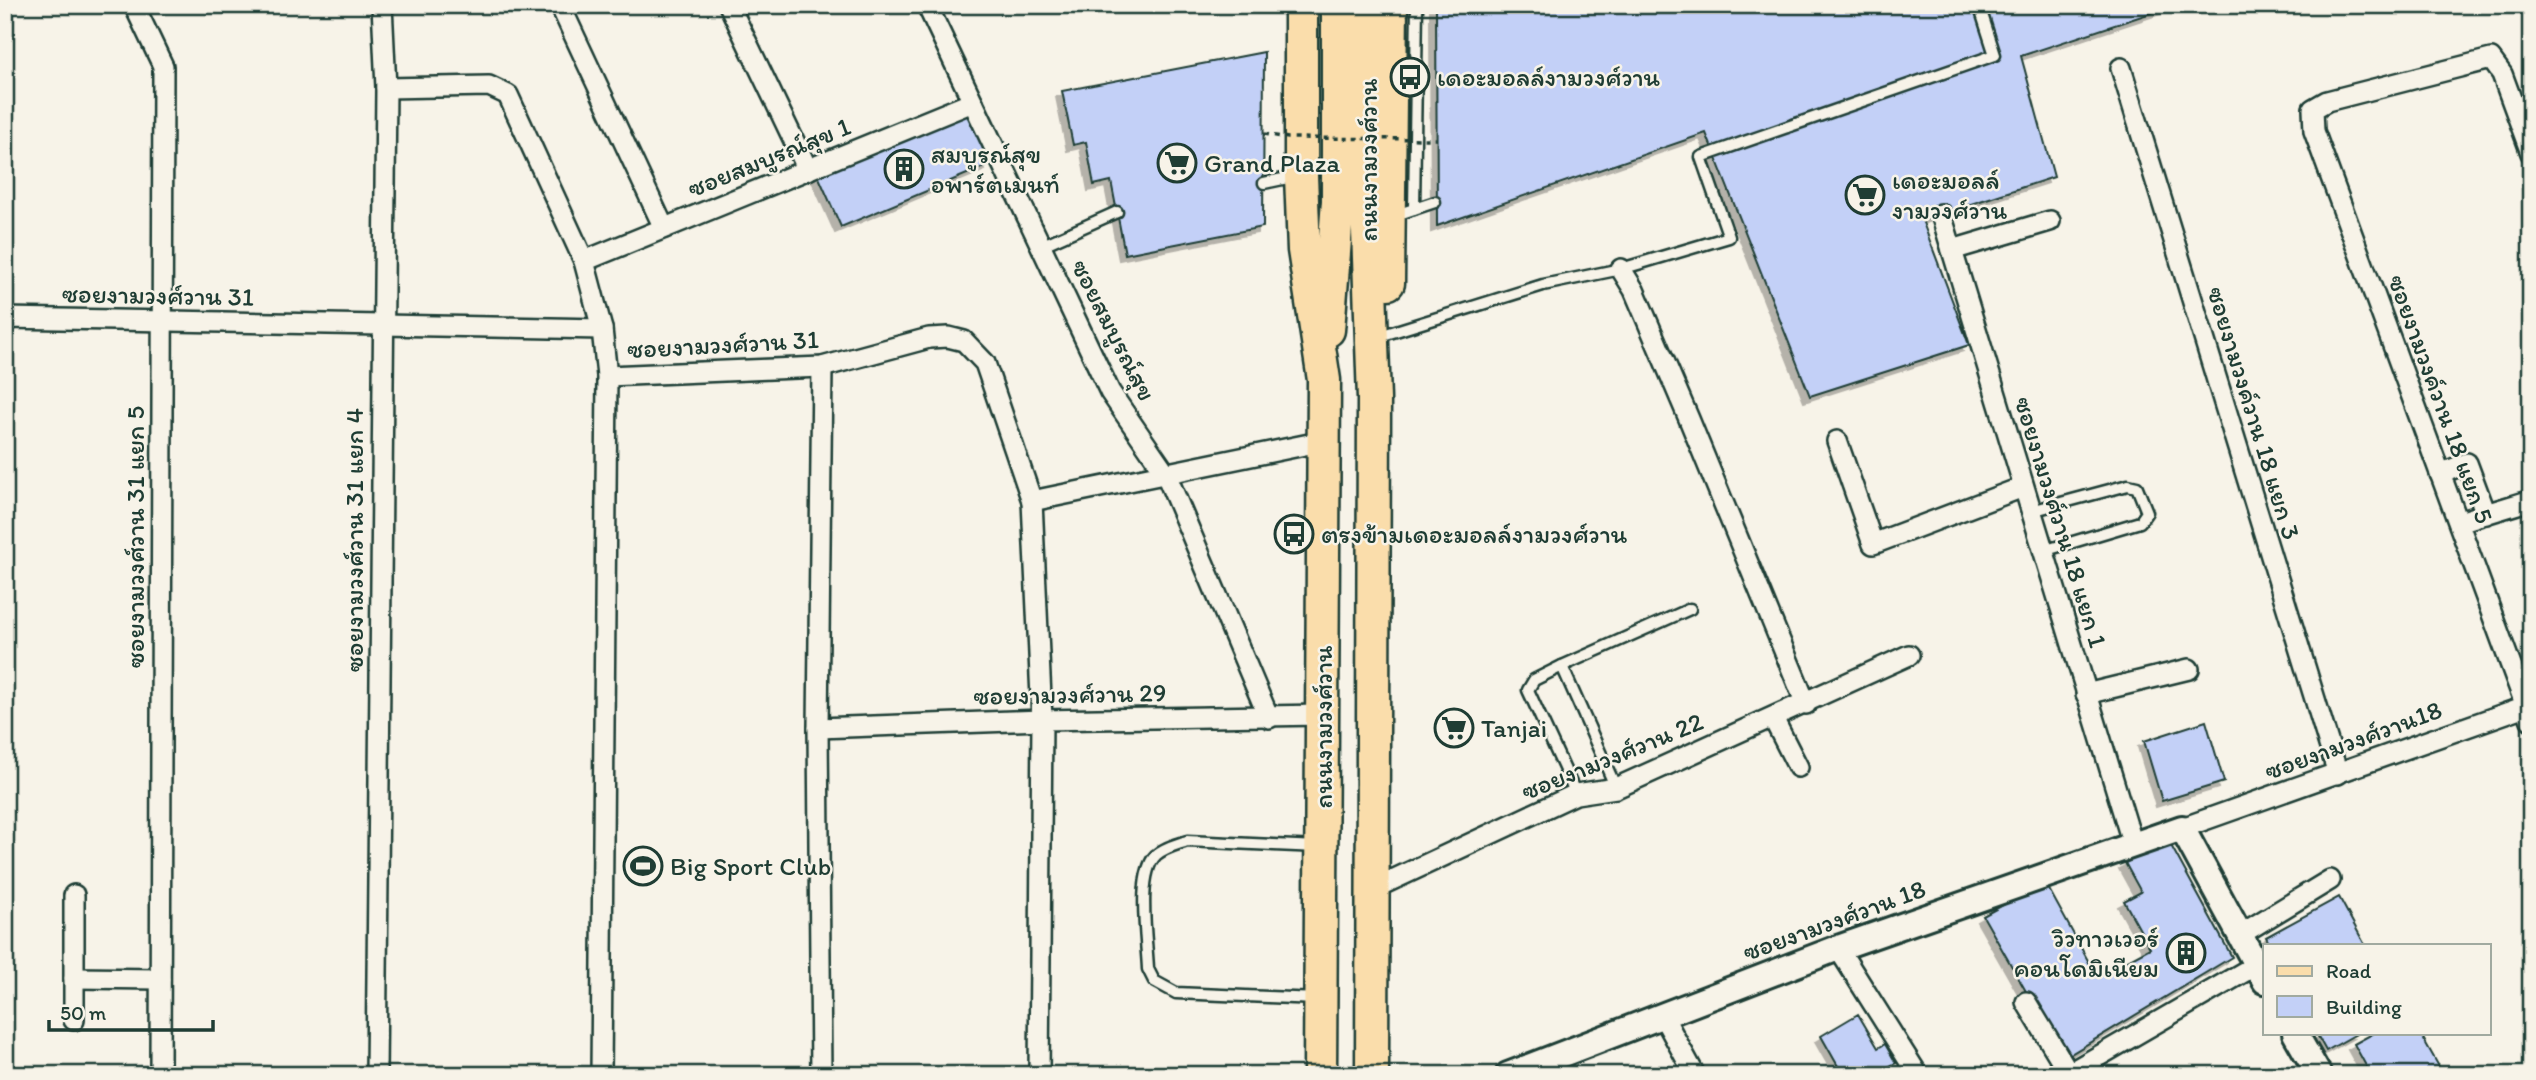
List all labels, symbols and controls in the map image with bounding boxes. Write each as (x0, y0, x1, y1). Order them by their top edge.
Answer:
bus stop icon: เดอะมอลล์งามวงศ์วาน (1389, 56, 1431, 98)
place label: เดอะมอลล์งามวงศ์วาน (1437, 61, 1661, 93)
street label: ถนนงามวงศ์วาน (1352, 78, 1384, 241)
street label: ซอยสมบูรณ์สุข 1 (683, 110, 856, 206)
place label: สมบูรณ์สุข อพาร์ตเมนท์ (931, 138, 1060, 200)
supermarket icon: Grand Plaza (1156, 142, 1198, 184)
place label: Grand Plaza (1204, 147, 1340, 179)
building icon: สมบูรณ์สุข อพาร์ตเมนท์ (883, 148, 925, 190)
place label: เดอะมอลล์ งามวงศ์วาน (1892, 164, 2008, 226)
supermarket icon: เดอะมอลล์ งามวงศ์วาน (1844, 174, 1886, 216)
street label: ซอยสมบูรณ์สุข (1063, 254, 1163, 407)
street label: ซอยงามวงค์วาน 18 แยก 5 (2381, 270, 2501, 528)
street label: ซอยงามวงศ์วาน 31 (62, 277, 254, 313)
street label: ซอยงามวงค์วาน 18 แยก 3 (2200, 283, 2308, 543)
street label: ซอยงามวงศ์วาน 31 (626, 323, 820, 365)
street label: ซอยงามวงศ์วาน 18 แยก 1 (2008, 393, 2114, 651)
street label: ซอยงามวงศ์วาน 31 แยก 5 (119, 406, 151, 668)
street label: ซอยงามวงศ์วาน 31 แยก 4 (338, 408, 370, 672)
bus stop icon: ตรงข้ามเดอะมอลล์งามวงศ์วาน (1273, 513, 1315, 555)
place label: ตรงข้ามเดอะมอลล์งามวงศ์วาน (1321, 518, 1628, 550)
street label: ถนนงามวงศ์วาน (1307, 645, 1339, 808)
street label: ซอยงามวงศ์วาน 29 (973, 676, 1167, 712)
street label: ซอยงามวงศ์วาน18 (2260, 693, 2446, 787)
street label: ซอยงามวงศ์วาน 22 (1517, 705, 1708, 807)
supermarket icon: Tanjai (1433, 707, 1475, 749)
place label: Tanjai (1481, 712, 1547, 744)
sports icon: Big Sport Club (622, 845, 664, 887)
place label: Big Sport Club (670, 850, 831, 882)
street label: ซอยงามวงศ์วาน 18 (1738, 872, 1930, 968)
place label: วิวทาวเวอร์ คอนโดมิเนียม (2014, 922, 2159, 984)
building icon: วิวทาวเวอร์ คอนโดมิเนียม (2165, 932, 2207, 974)
legend (2263, 944, 2490, 1034)
text: Road (2326, 958, 2372, 983)
scale bar (49, 989, 214, 1033)
text: Building (2326, 994, 2402, 1019)
text: 50 m (60, 1000, 107, 1025)

